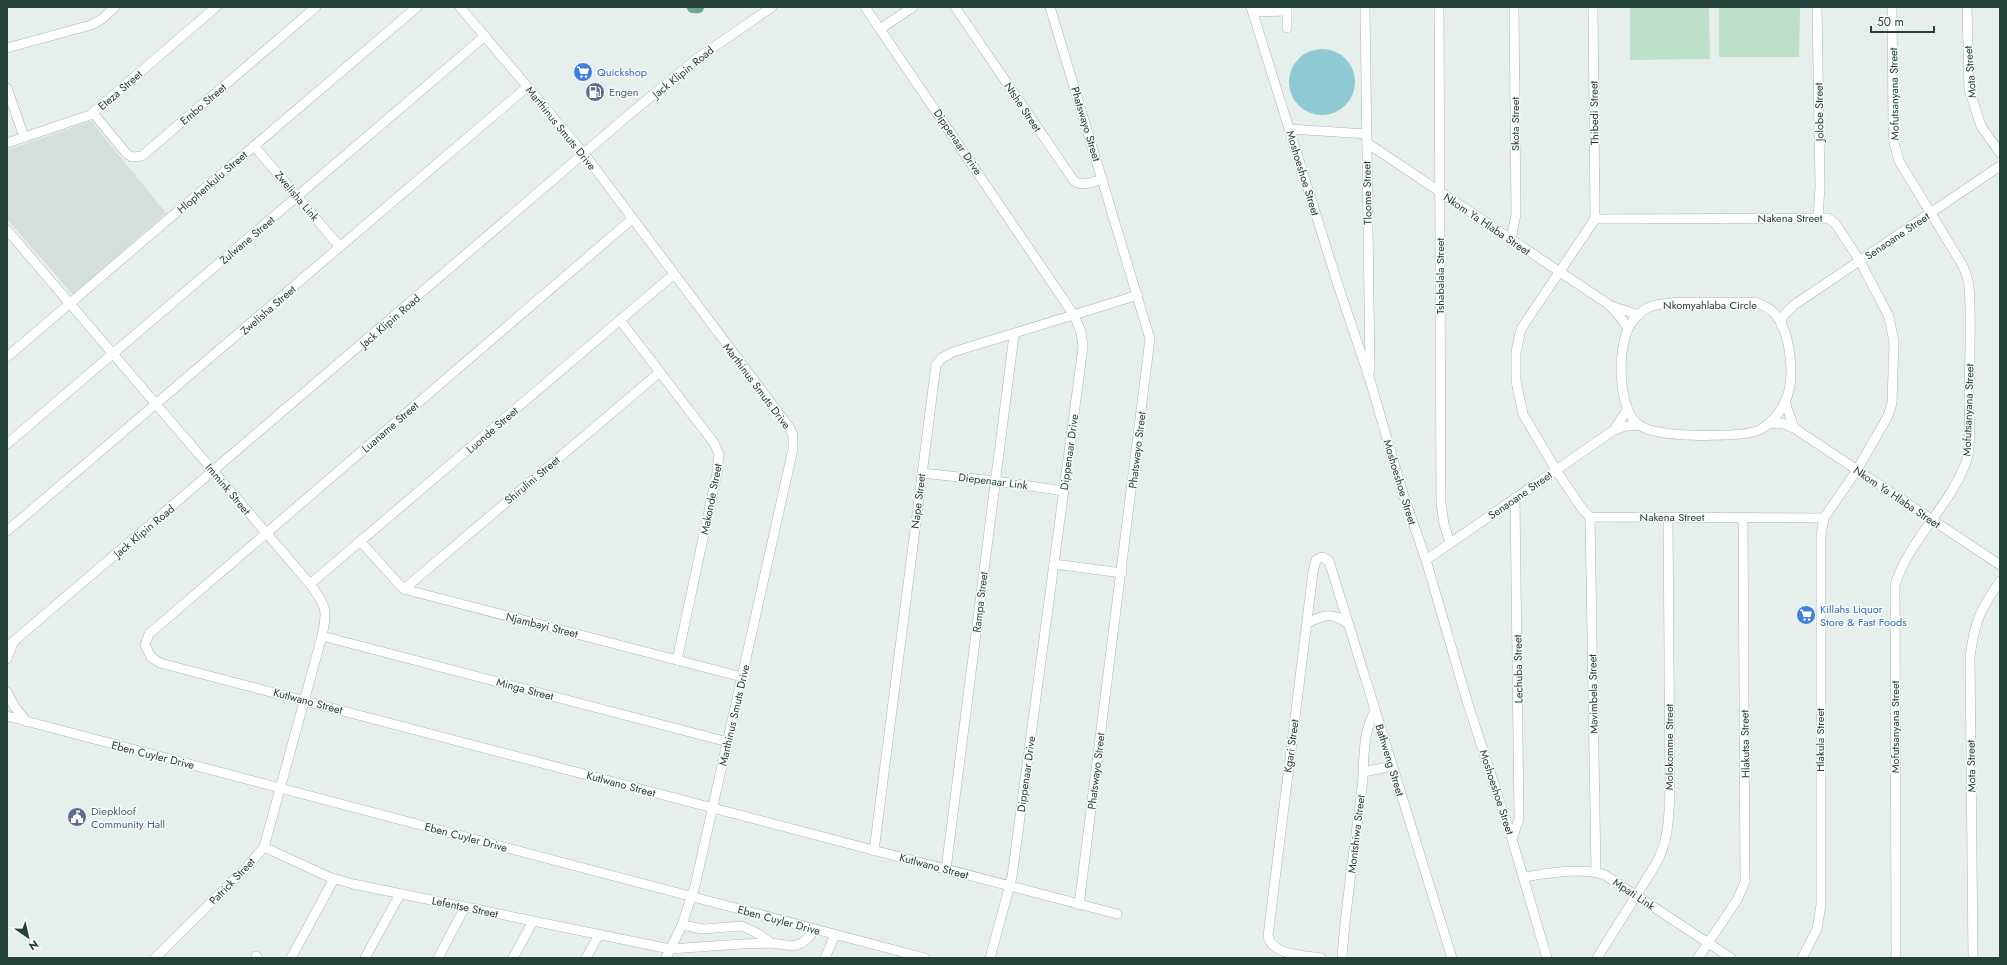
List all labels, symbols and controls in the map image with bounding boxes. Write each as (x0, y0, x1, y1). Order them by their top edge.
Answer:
scale bar (1871, 8, 1934, 34)
text: 50 m (1877, 13, 1904, 31)
street label: Jack Klipin Road (647, 42, 717, 103)
street label: Mota Street (1960, 45, 1980, 99)
street label: Mofutsanyana Street (1885, 47, 1903, 140)
supermarket icon: Quickshop (572, 61, 594, 83)
place label: Quickshop (597, 64, 647, 80)
street label: Eteza Street (94, 66, 146, 114)
street label: Embo Street (176, 79, 230, 129)
street label: Ntshe Street (1001, 79, 1046, 135)
street label: Thibedi Street (1585, 80, 1603, 145)
fuel station icon: Engen (584, 81, 606, 103)
street label: Jolobe Street (1810, 82, 1828, 143)
street label: Marthinus Smuts Drive (522, 83, 600, 174)
place label: Engen (609, 84, 639, 100)
street label: Phatswayo Street (1067, 85, 1105, 164)
street label: Skota Street (1507, 97, 1523, 151)
street label: Dippenaar Drive (930, 106, 986, 178)
street label: Moshoeshoe Street (1282, 128, 1324, 218)
street label: Hlophenkulu Street (173, 147, 251, 217)
street label: Tloome Street (1358, 161, 1376, 225)
street label: Zwelisha Link (271, 167, 323, 225)
street label: Nkom Ya Hlaba Street (1440, 189, 1534, 259)
street label: Senaoane Street (1861, 208, 1933, 264)
street label: Nakena Street (1758, 210, 1823, 226)
street label: Zulwane Street (216, 212, 278, 268)
street label: Tshabalala Street (1432, 238, 1448, 314)
street label: Zwelisha Street (237, 281, 299, 339)
street label: Jack Klipin Road (355, 290, 424, 353)
street label: Nkomyahlaba Circle (1663, 297, 1757, 313)
street label: Marthinus Smuts Drive (719, 340, 795, 433)
street label: Mofutsanyana Street (1958, 363, 1978, 457)
street label: Luaname Street (358, 398, 422, 456)
street label: Luonde Street (463, 403, 522, 457)
street label: Phatswayo Street (1124, 410, 1150, 489)
street label: Dippenaar Drive (1056, 413, 1082, 491)
street label: Moshoeshoe Street (1379, 437, 1421, 527)
street label: Shirulini Street (501, 452, 563, 508)
street label: Immink Street (202, 460, 255, 518)
street label: Makonde Street (696, 462, 726, 536)
street label: Nkom Ya Hlaba Street (1850, 462, 1944, 532)
street label: Senaoane Street (1485, 467, 1556, 523)
street label: Diepenaar Link (957, 469, 1029, 493)
street label: Nape Street (907, 472, 929, 529)
street label: Jack Klipin Road (109, 501, 178, 562)
street label: Nakena Street (1640, 509, 1705, 525)
street label: Rampa Street (968, 570, 992, 633)
place label: Killahs Liquor Store & Fast Foods (1820, 601, 1907, 630)
supermarket icon: Killahs Liquor Store & Fast Foods (1795, 604, 1817, 626)
street label: Njambayi Street (504, 608, 580, 642)
street label: Lechuba Street (1509, 634, 1527, 703)
street label: Mavimbela Street (1584, 654, 1602, 734)
street label: Marthinus Smuts Drive (715, 662, 754, 767)
street label: Minga Street (495, 674, 556, 704)
street label: Mofutsanyana Street (1887, 680, 1903, 773)
street label: Kutlwano Street (272, 684, 345, 718)
street label: Molokomme Street (1661, 703, 1677, 790)
street label: Hlakula Street (1812, 708, 1828, 772)
street label: Hlakutsa Street (1736, 709, 1754, 778)
street label: Kgari Street (1279, 718, 1303, 774)
street label: Bathweng Street (1371, 722, 1409, 798)
street label: Phatswayo Street (1083, 731, 1109, 810)
street label: Dippenaar Drive (1013, 735, 1039, 813)
street label: Eben Cuyler Drive (110, 737, 196, 773)
street label: Mota Street (1963, 739, 1979, 792)
street label: Moshoeshoe Street (1476, 748, 1518, 837)
street label: Kutlwano Street (585, 767, 658, 801)
street label: Montshiwa Street (1343, 794, 1369, 874)
place label: Diepkloof Community Hall (91, 803, 165, 832)
public building icon: Diepkloof Community Hall (66, 806, 88, 828)
street label: Eben Cuyler Drive (423, 818, 509, 856)
street label: Kutlwano Street (898, 849, 971, 883)
street label: Patrick Street (205, 854, 259, 908)
street label: Mpati Link (1610, 874, 1658, 914)
street label: Lefentse Street (430, 892, 500, 922)
street label: Eben Cuyler Drive (736, 901, 822, 939)
north arrow (8, 917, 48, 957)
text: N (25, 936, 42, 954)

